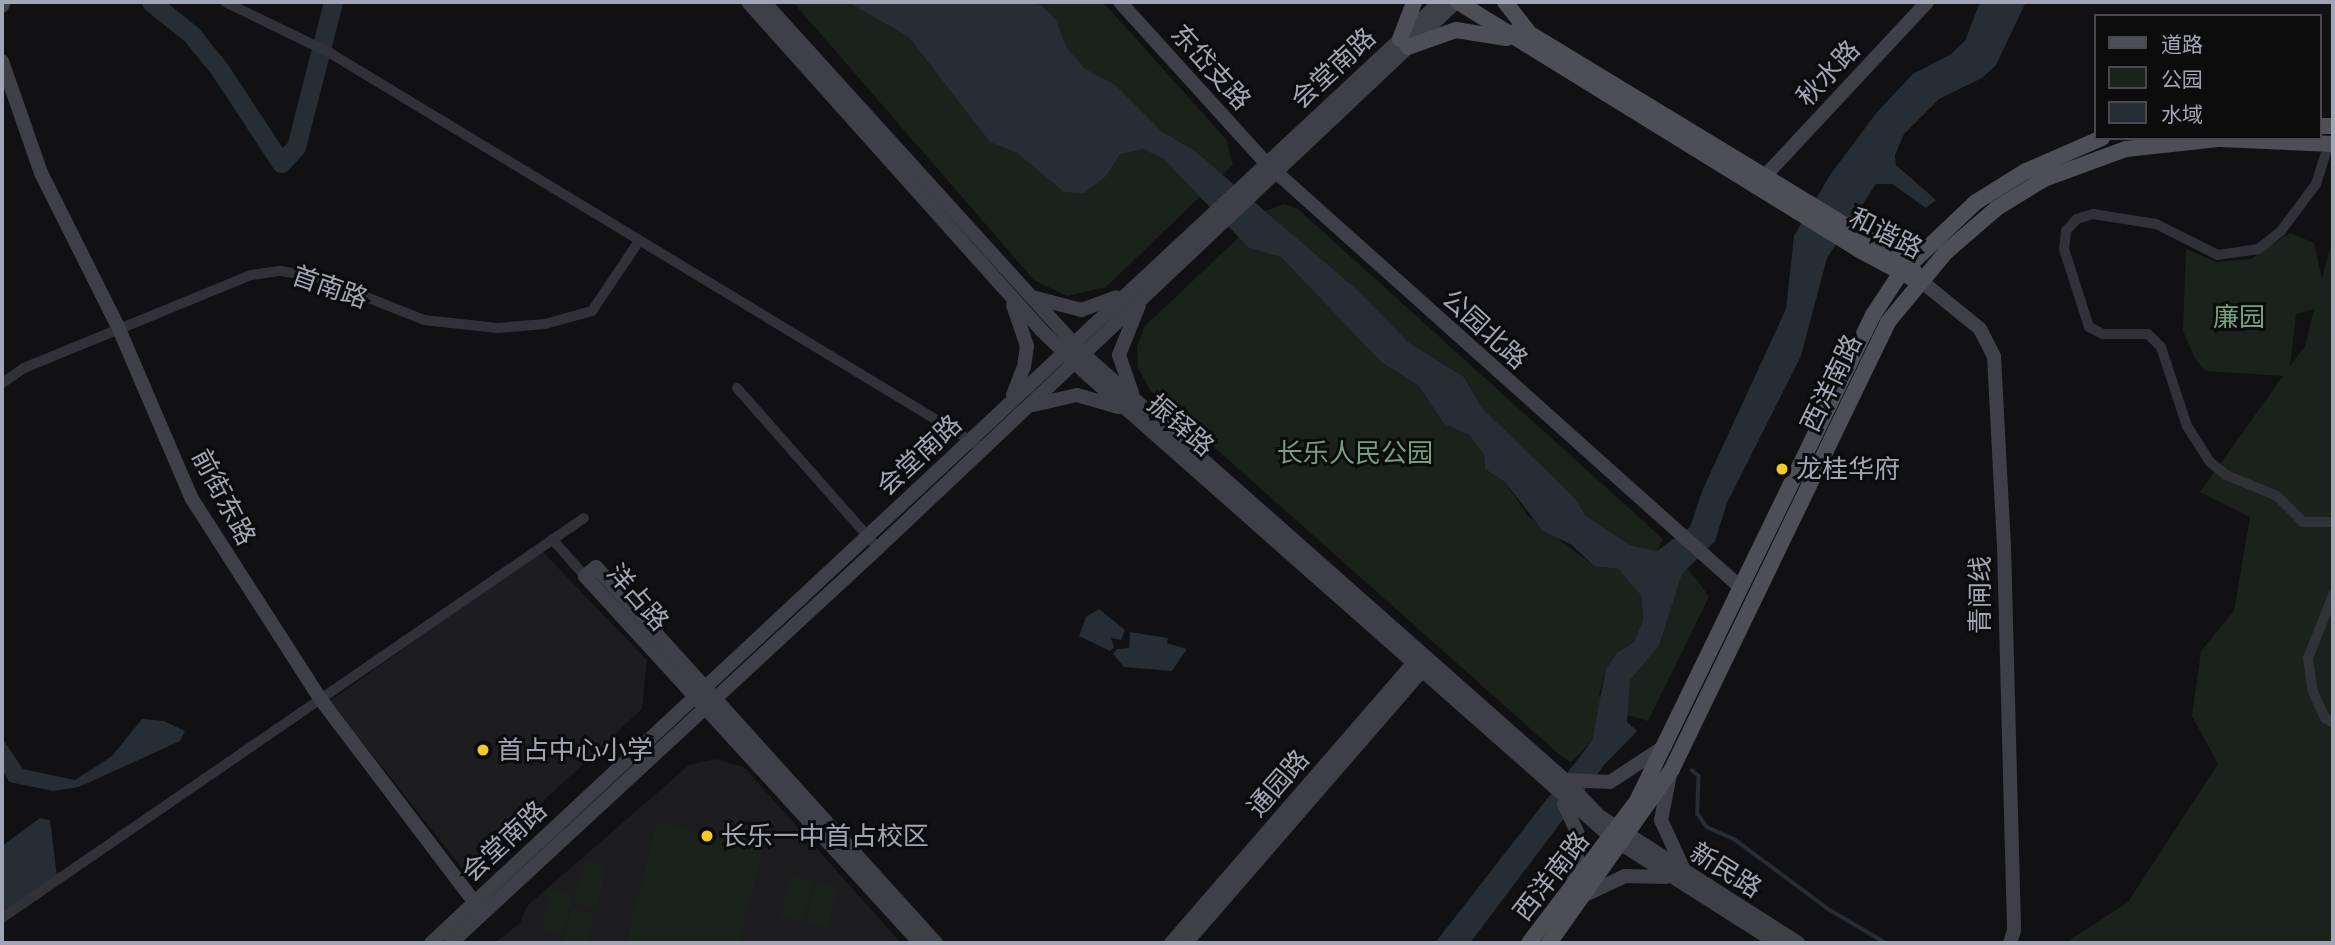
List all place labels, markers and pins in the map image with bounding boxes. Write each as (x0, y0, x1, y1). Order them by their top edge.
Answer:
place label: 龙桂华府 (1796, 453, 1900, 485)
marker: 龙桂华府 (1774, 461, 1790, 477)
place label: 首占中心小学 (497, 734, 653, 766)
marker: 首占中心小学 (475, 742, 491, 758)
place label: 长乐一中首占校区 (721, 820, 929, 852)
marker: 长乐一中首占校区 (699, 828, 715, 844)

